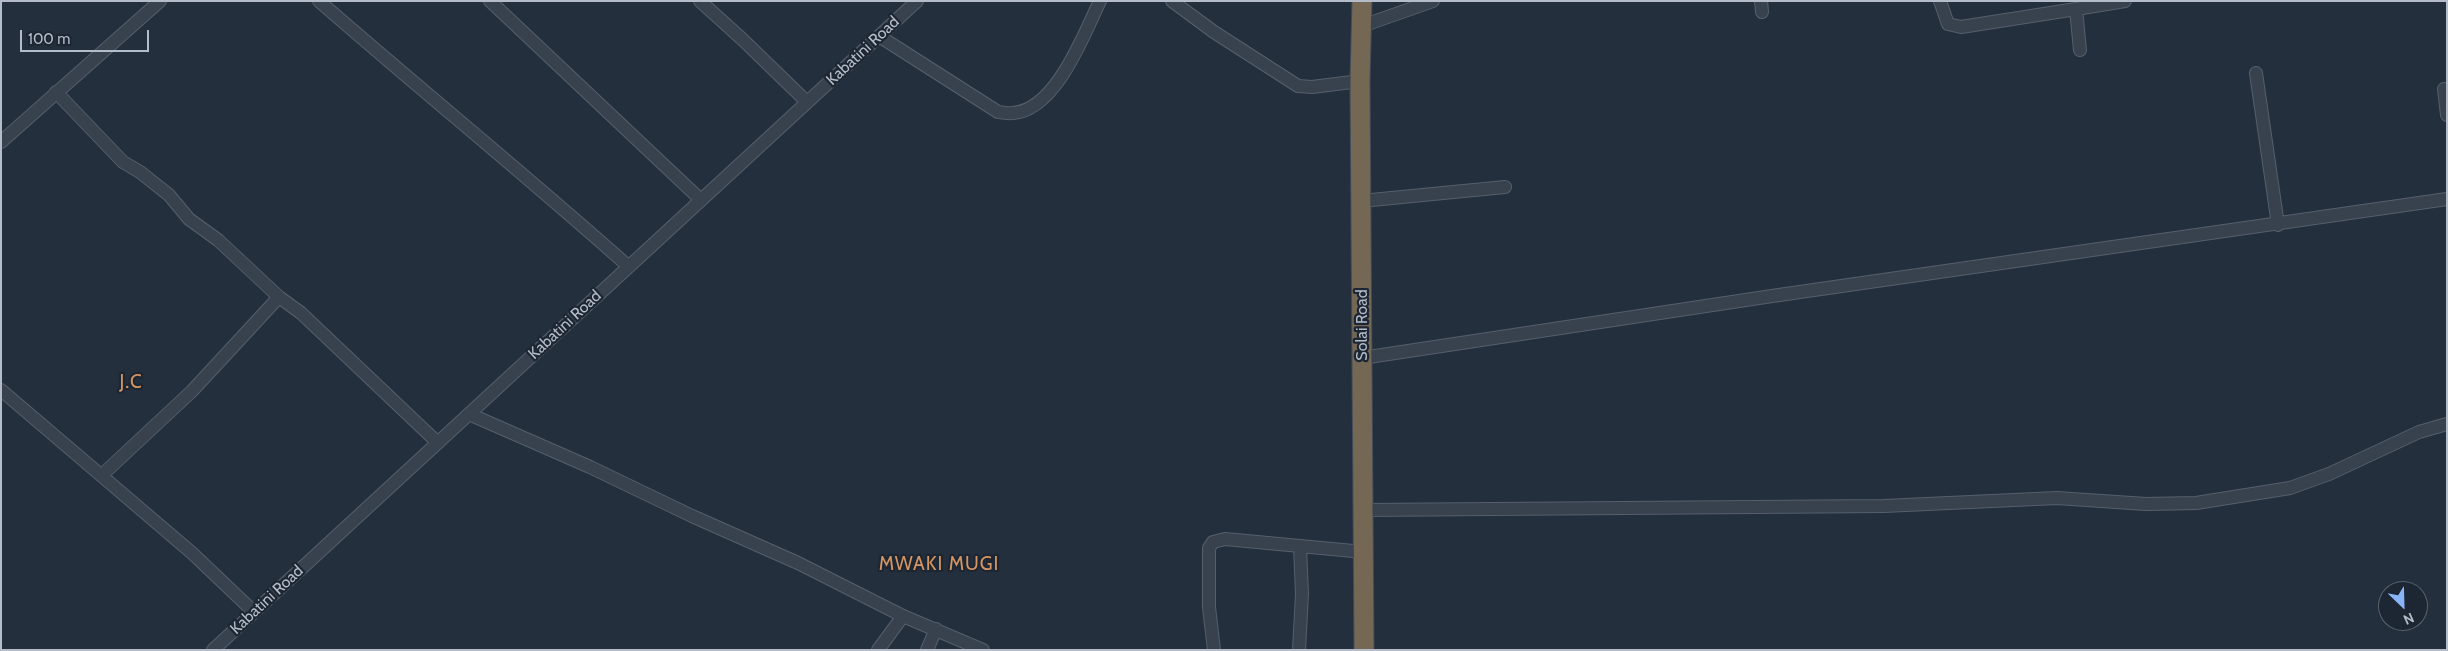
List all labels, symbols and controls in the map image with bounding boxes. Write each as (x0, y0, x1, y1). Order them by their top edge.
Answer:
street label: Kabatini Road (823, 12, 903, 90)
scale bar (22, 20, 151, 52)
text: 100 m (28, 30, 70, 48)
street label: Kabatini Road (525, 286, 605, 364)
street label: Solai Road (1352, 289, 1372, 361)
district label: J.C (119, 371, 143, 393)
district label: MWAKI MUGI (877, 553, 1001, 575)
street label: Kabatini Road (227, 561, 307, 639)
north arrow (2378, 581, 2428, 631)
text: N (2401, 609, 2417, 629)

